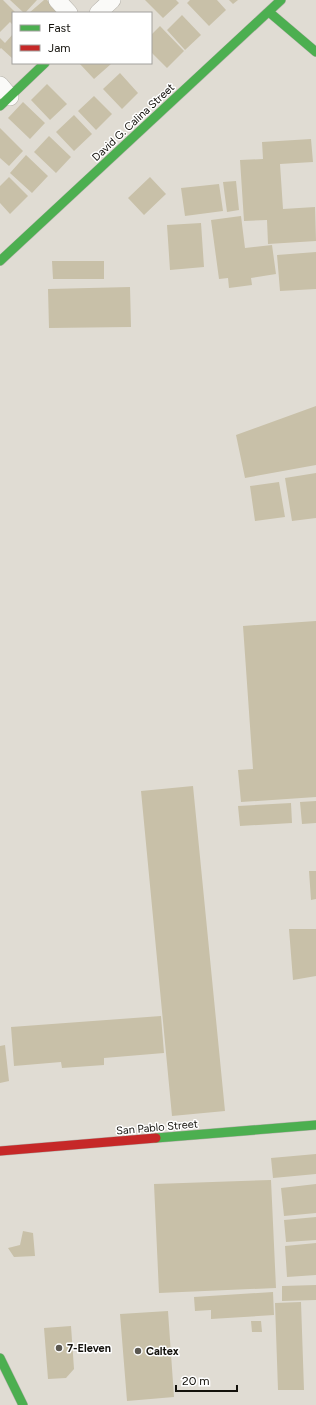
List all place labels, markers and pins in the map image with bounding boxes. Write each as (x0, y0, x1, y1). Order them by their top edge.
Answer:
place label: 7-Eleven (67, 1342, 111, 1355)
marker: 7-Eleven (54, 1343, 64, 1353)
place label: Caltex (146, 1345, 179, 1358)
marker: Caltex (133, 1346, 143, 1356)

